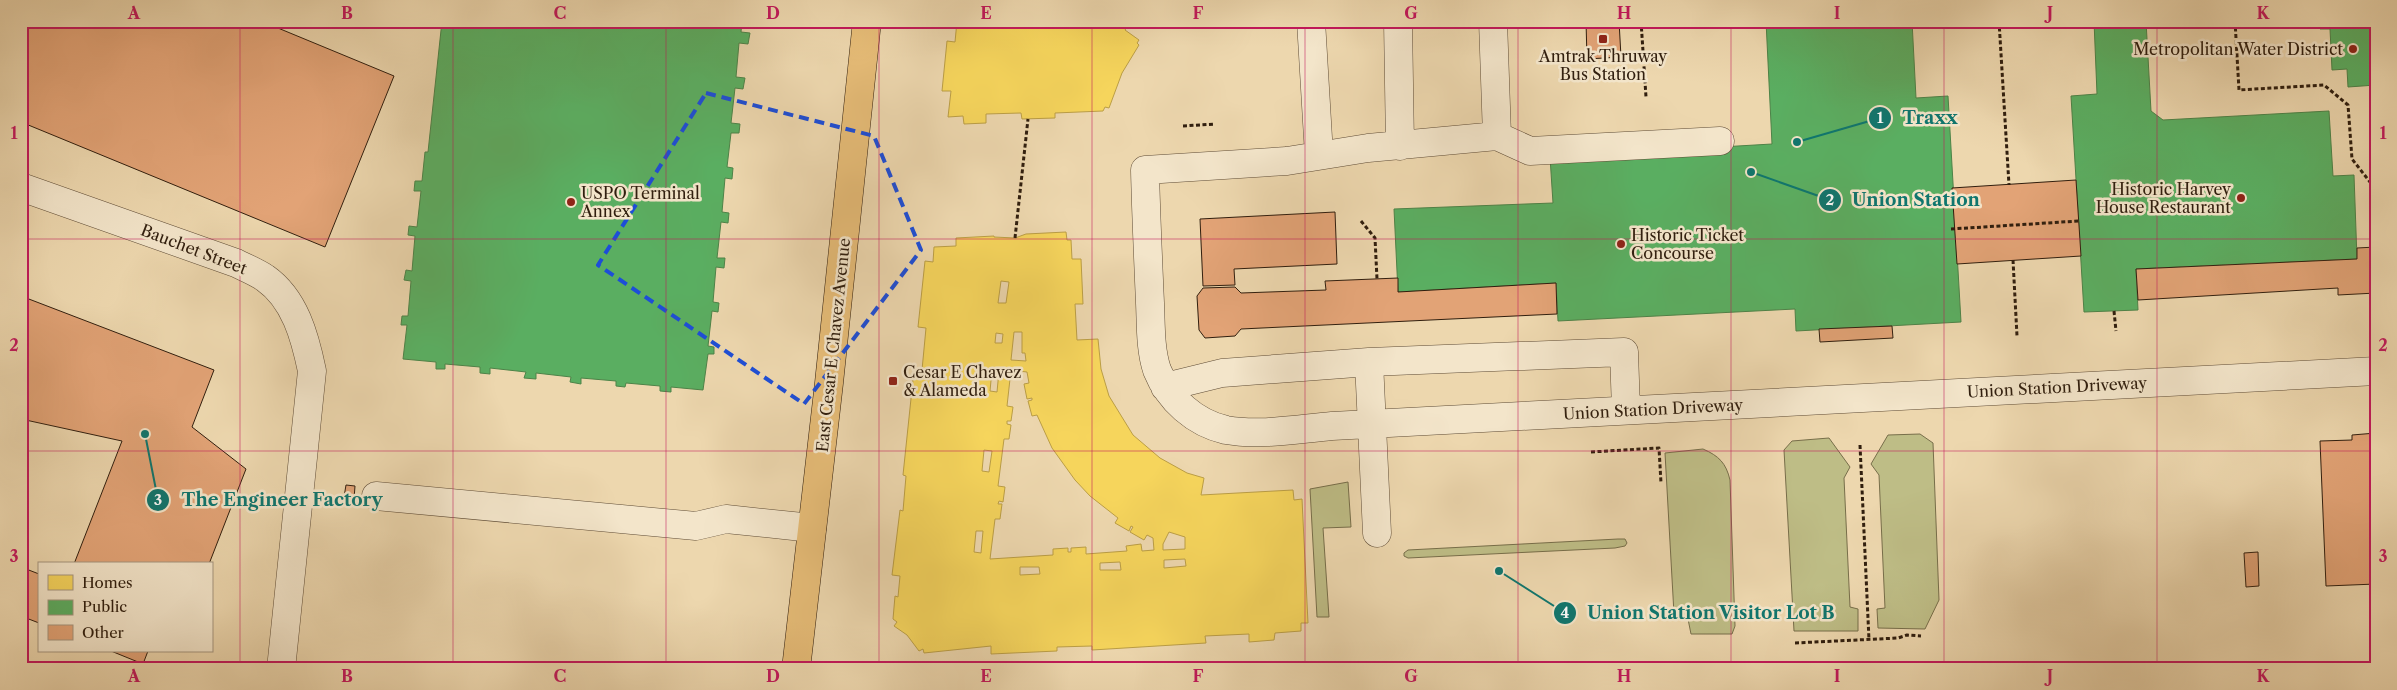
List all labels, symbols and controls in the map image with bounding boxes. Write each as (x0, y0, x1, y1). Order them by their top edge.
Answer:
text: A (127, 3, 141, 23)
text: B (341, 3, 353, 23)
text: C (554, 3, 566, 23)
text: D (766, 3, 780, 23)
text: E (980, 3, 992, 23)
text: F (1193, 3, 1204, 23)
text: G (1404, 3, 1418, 23)
text: H (1617, 3, 1631, 23)
text: I (1834, 3, 1841, 23)
text: J (2044, 3, 2053, 23)
text: K (2257, 3, 2271, 23)
marker: Amtrak Thruway Bus Station (1597, 33, 1609, 45)
place label: Metropolitan Water District (2133, 39, 2343, 59)
marker: Metropolitan Water District (2347, 43, 2359, 55)
place label: Amtrak Thruway Bus Station (1538, 46, 1668, 84)
callout: Traxx (1867, 102, 1968, 135)
text: Traxx (1902, 107, 1958, 129)
text: 1 (1877, 108, 1884, 127)
text: 1 (10, 123, 18, 143)
text: 1 (2379, 123, 2387, 143)
place label: Historic Harvey House Restaurant (2096, 179, 2232, 217)
place label: USPO Terminal Annex (580, 183, 700, 221)
callout: Union Station (1817, 183, 1990, 216)
text: Union Station (1852, 189, 1981, 211)
text: 2 (1826, 190, 1835, 209)
marker: Historic Harvey House Restaurant (2235, 192, 2247, 204)
marker: USPO Terminal Annex (565, 196, 577, 208)
street label: Bauchet Street (138, 220, 250, 279)
place label: Historic Ticket Concourse (1631, 225, 1744, 263)
street label: East Cesar E Chavez Avenue (812, 237, 854, 453)
marker: Historic Ticket Concourse (1615, 238, 1627, 250)
text: 2 (9, 335, 19, 355)
text: 2 (2378, 335, 2388, 355)
place label: Cesar E Chavez & Alameda (903, 362, 1021, 400)
street label: Union Station Driveway (1966, 372, 2149, 402)
marker: Cesar E Chavez & Alameda (887, 375, 899, 387)
street label: Union Station Driveway (1562, 394, 1745, 424)
callout: The Engineer Factory (146, 483, 392, 516)
text: The Engineer Factory (182, 489, 383, 511)
text: 3 (154, 490, 162, 509)
text: 3 (9, 546, 19, 566)
text: 3 (2378, 546, 2388, 566)
legend (38, 562, 212, 652)
text: Homes (82, 573, 133, 592)
text: Public (82, 597, 127, 616)
callout: Union Station Visitor Lot B (1552, 597, 1846, 630)
text: Union Station Visitor Lot B (1587, 602, 1835, 624)
text: 4 (1561, 603, 1570, 622)
text: Other (82, 623, 125, 642)
text: A (127, 666, 141, 686)
text: B (341, 666, 353, 686)
text: C (554, 666, 566, 686)
text: D (766, 666, 780, 686)
text: E (980, 666, 992, 686)
text: F (1193, 666, 1204, 686)
text: G (1404, 666, 1418, 686)
text: H (1617, 666, 1631, 686)
text: I (1834, 666, 1841, 686)
text: J (2044, 666, 2053, 686)
text: K (2257, 666, 2271, 686)

